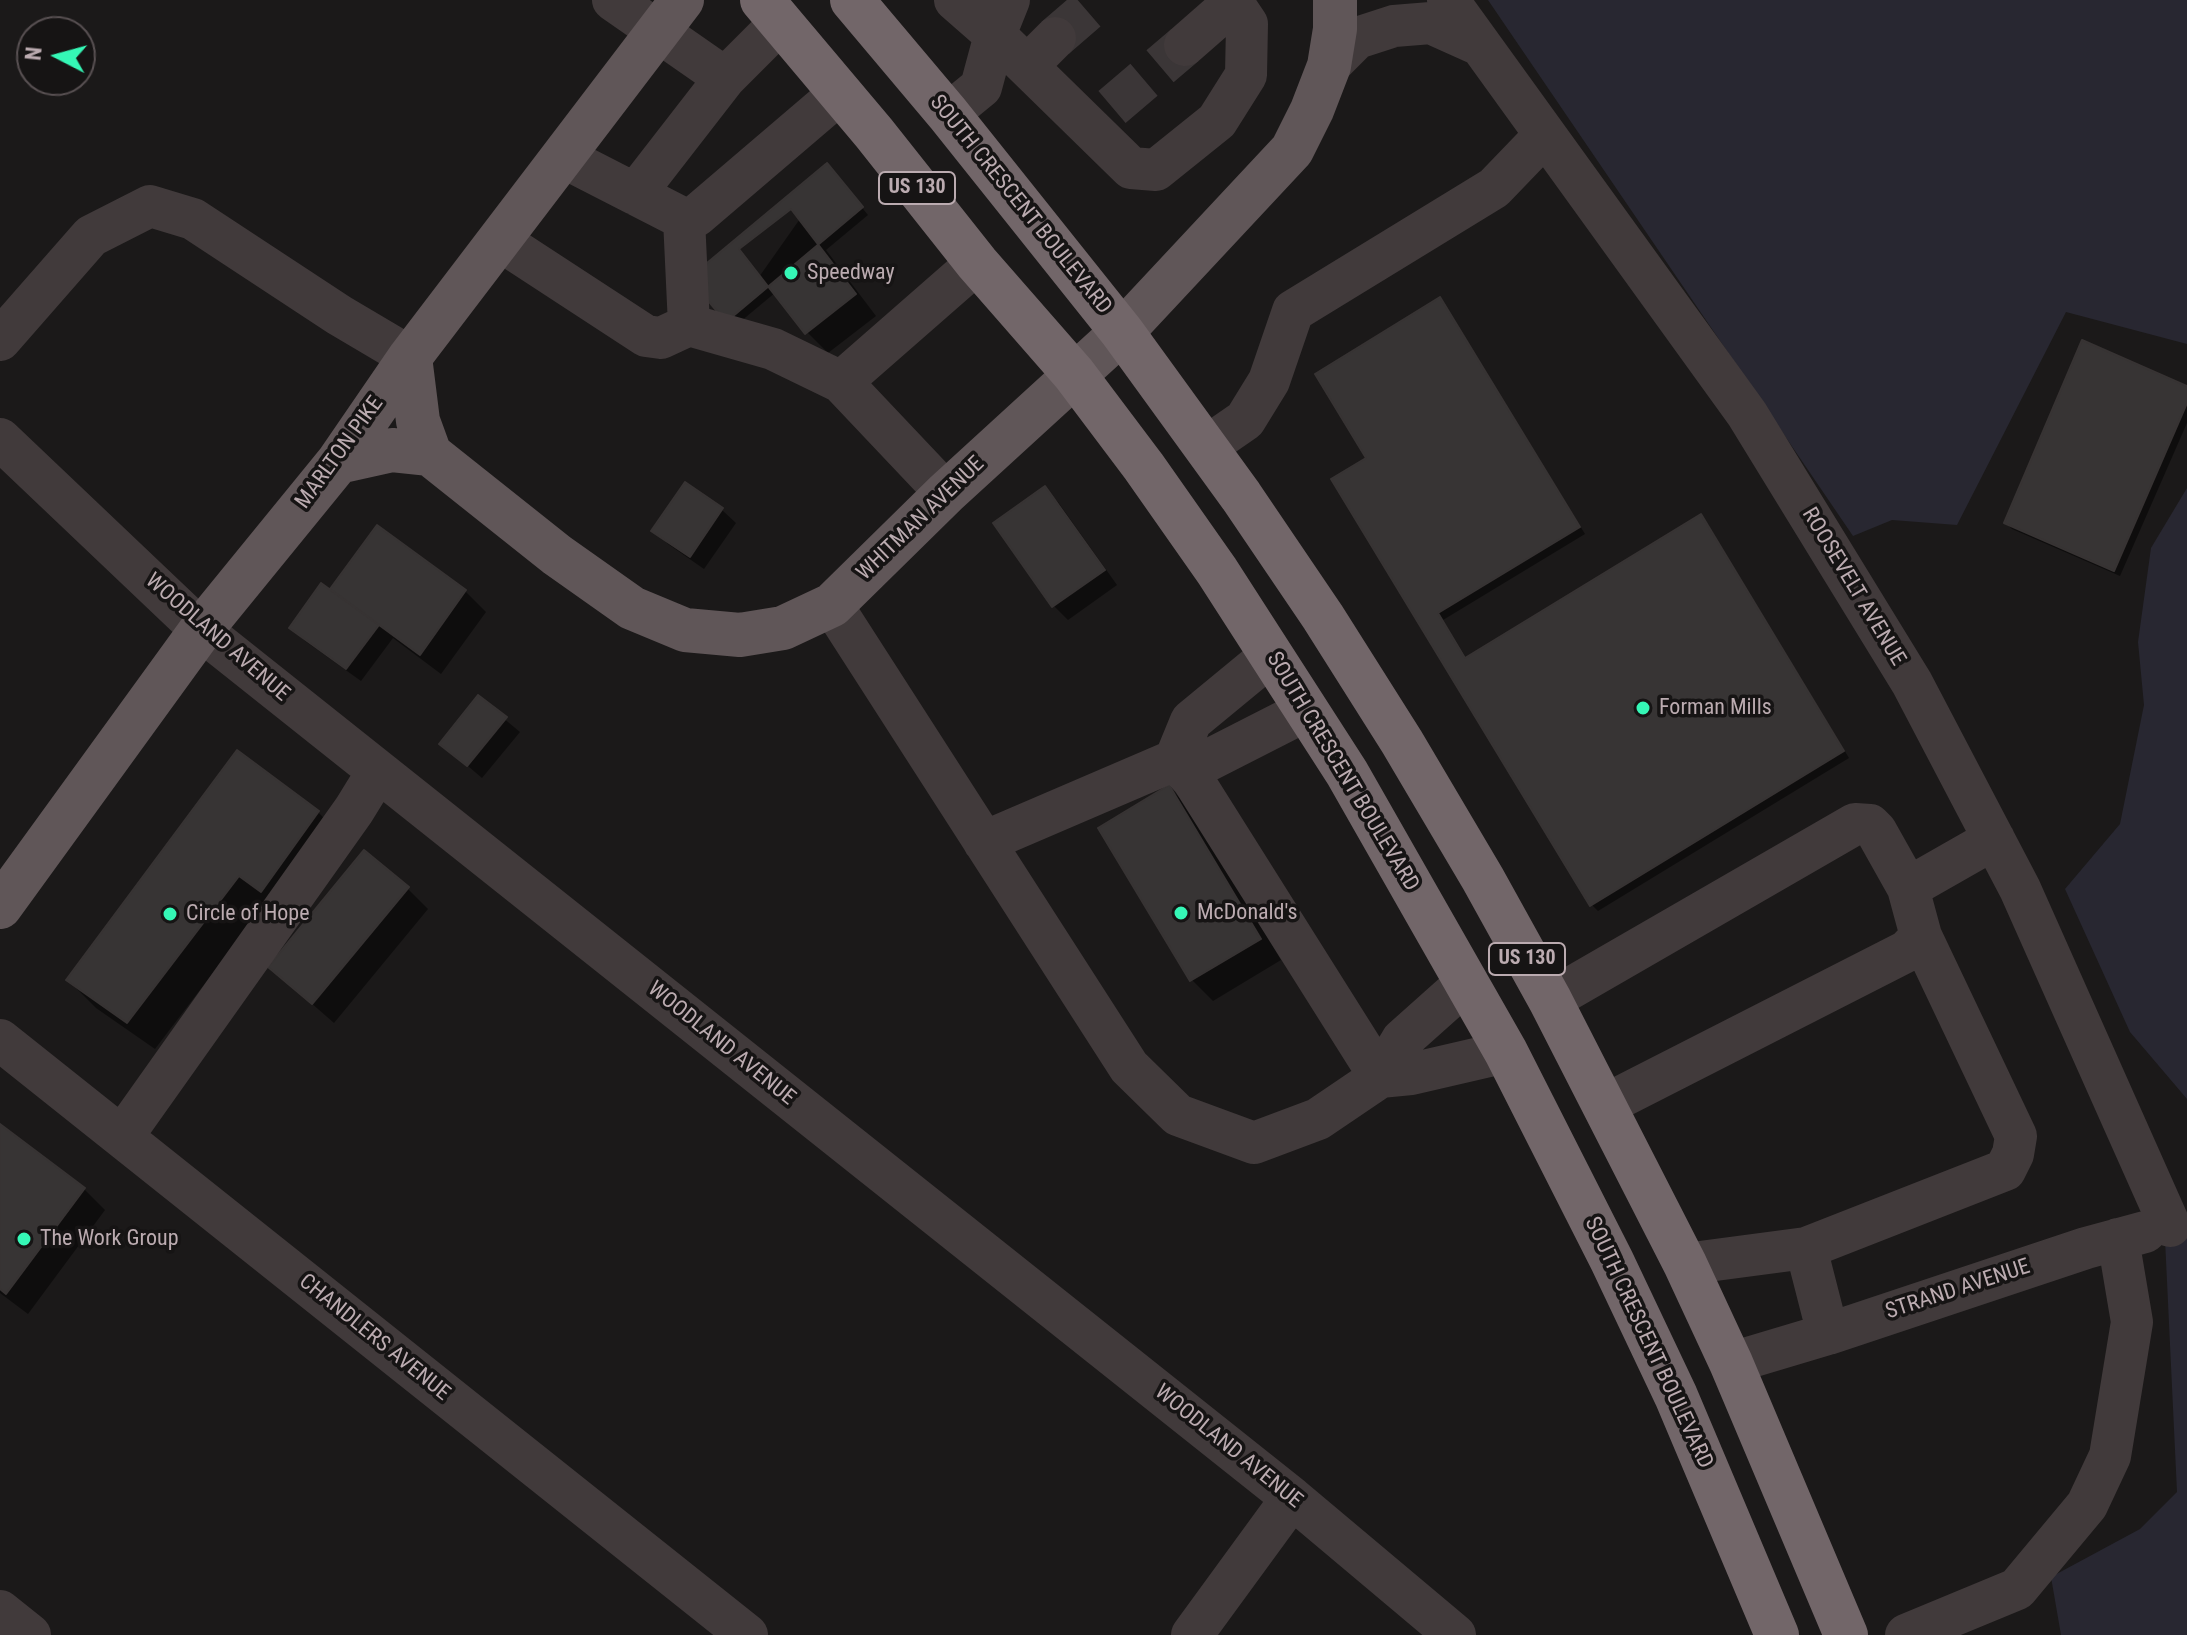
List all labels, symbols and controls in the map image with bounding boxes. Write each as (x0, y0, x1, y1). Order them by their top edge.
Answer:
north arrow (16, 16, 96, 96)
text: N (20, 46, 47, 62)
street label: SOUTH CRESCENT BOULEVARD (923, 90, 1117, 320)
road number: US 130 (879, 172, 955, 204)
place label: Speedway (807, 260, 895, 286)
marker: Speedway (782, 264, 800, 282)
street label: MARLTON PIKE (290, 392, 390, 514)
street label: WHITMAN AVENUE (852, 451, 990, 587)
street label: ROOSEVELT AVENUE (1795, 503, 1911, 671)
street label: WOODLAND AVENUE (140, 568, 294, 708)
street label: SOUTH CRESCENT BOULEVARD (1260, 648, 1424, 896)
place label: Forman Mills (1659, 695, 1772, 721)
marker: Forman Mills (1634, 699, 1652, 717)
place label: McDonald's (1197, 900, 1298, 926)
place label: Circle of Hope (186, 901, 309, 927)
marker: McDonald's (1172, 904, 1190, 922)
marker: Circle of Hope (161, 905, 179, 923)
road number: US 130 (1489, 943, 1565, 975)
street label: WOODLAND AVENUE (642, 976, 800, 1112)
street label: SOUTH CRESCENT BOULEVARD (1578, 1213, 1718, 1473)
place label: The Work Group (40, 1226, 179, 1252)
marker: The Work Group (15, 1230, 33, 1248)
street label: STRAND AVENUE (1882, 1254, 2034, 1326)
street label: CHANDLERS AVENUE (293, 1269, 455, 1407)
street label: WOODLAND AVENUE (1149, 1379, 1307, 1515)

